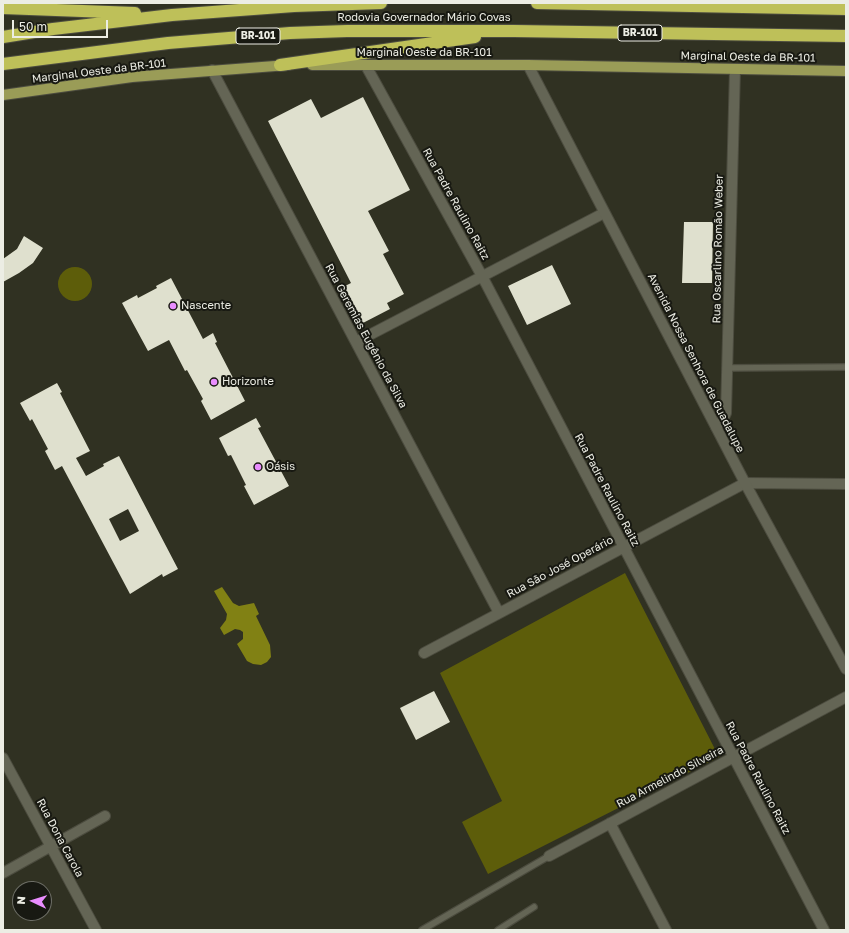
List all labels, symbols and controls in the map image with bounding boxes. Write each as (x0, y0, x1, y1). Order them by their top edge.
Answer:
street label: Rodovia Governador Mário Covas (337, 11, 511, 25)
scale bar (14, 12, 110, 38)
text: 50 m (19, 19, 47, 34)
road number: BR-101 (618, 25, 662, 41)
road number: BR-101 (236, 28, 280, 44)
street label: Marginal Oeste da BR-101 (357, 46, 491, 60)
street label: Marginal Oeste da BR-101 (680, 49, 816, 65)
street label: Marginal Oeste da BR-101 (31, 56, 167, 86)
street label: Rua Padre Raulino Raitz (420, 146, 492, 262)
street label: Rua Oscarlino Romão Weber (710, 174, 726, 324)
street label: Rua Geremias Eugênio da Silva (322, 262, 410, 410)
street label: Avenida Nossa Senhora de Guadalupe (645, 271, 747, 455)
place label: Nascente (181, 299, 231, 313)
marker: Nascente (168, 301, 178, 311)
place label: Horizonte (222, 375, 274, 389)
marker: Horizonte (209, 377, 219, 387)
street label: Rua Padre Raulino Raitz (572, 431, 642, 549)
place label: Oásis (266, 460, 295, 474)
marker: Oásis (253, 462, 263, 472)
street label: Rua São José Operário (505, 533, 615, 601)
street label: Rua Padre Raulino Raitz (723, 719, 793, 837)
street label: Rua Armelindo Silveira (614, 743, 726, 811)
street label: Rua Dona Carola (34, 796, 86, 880)
north arrow (12, 881, 52, 921)
text: N (14, 896, 27, 905)

